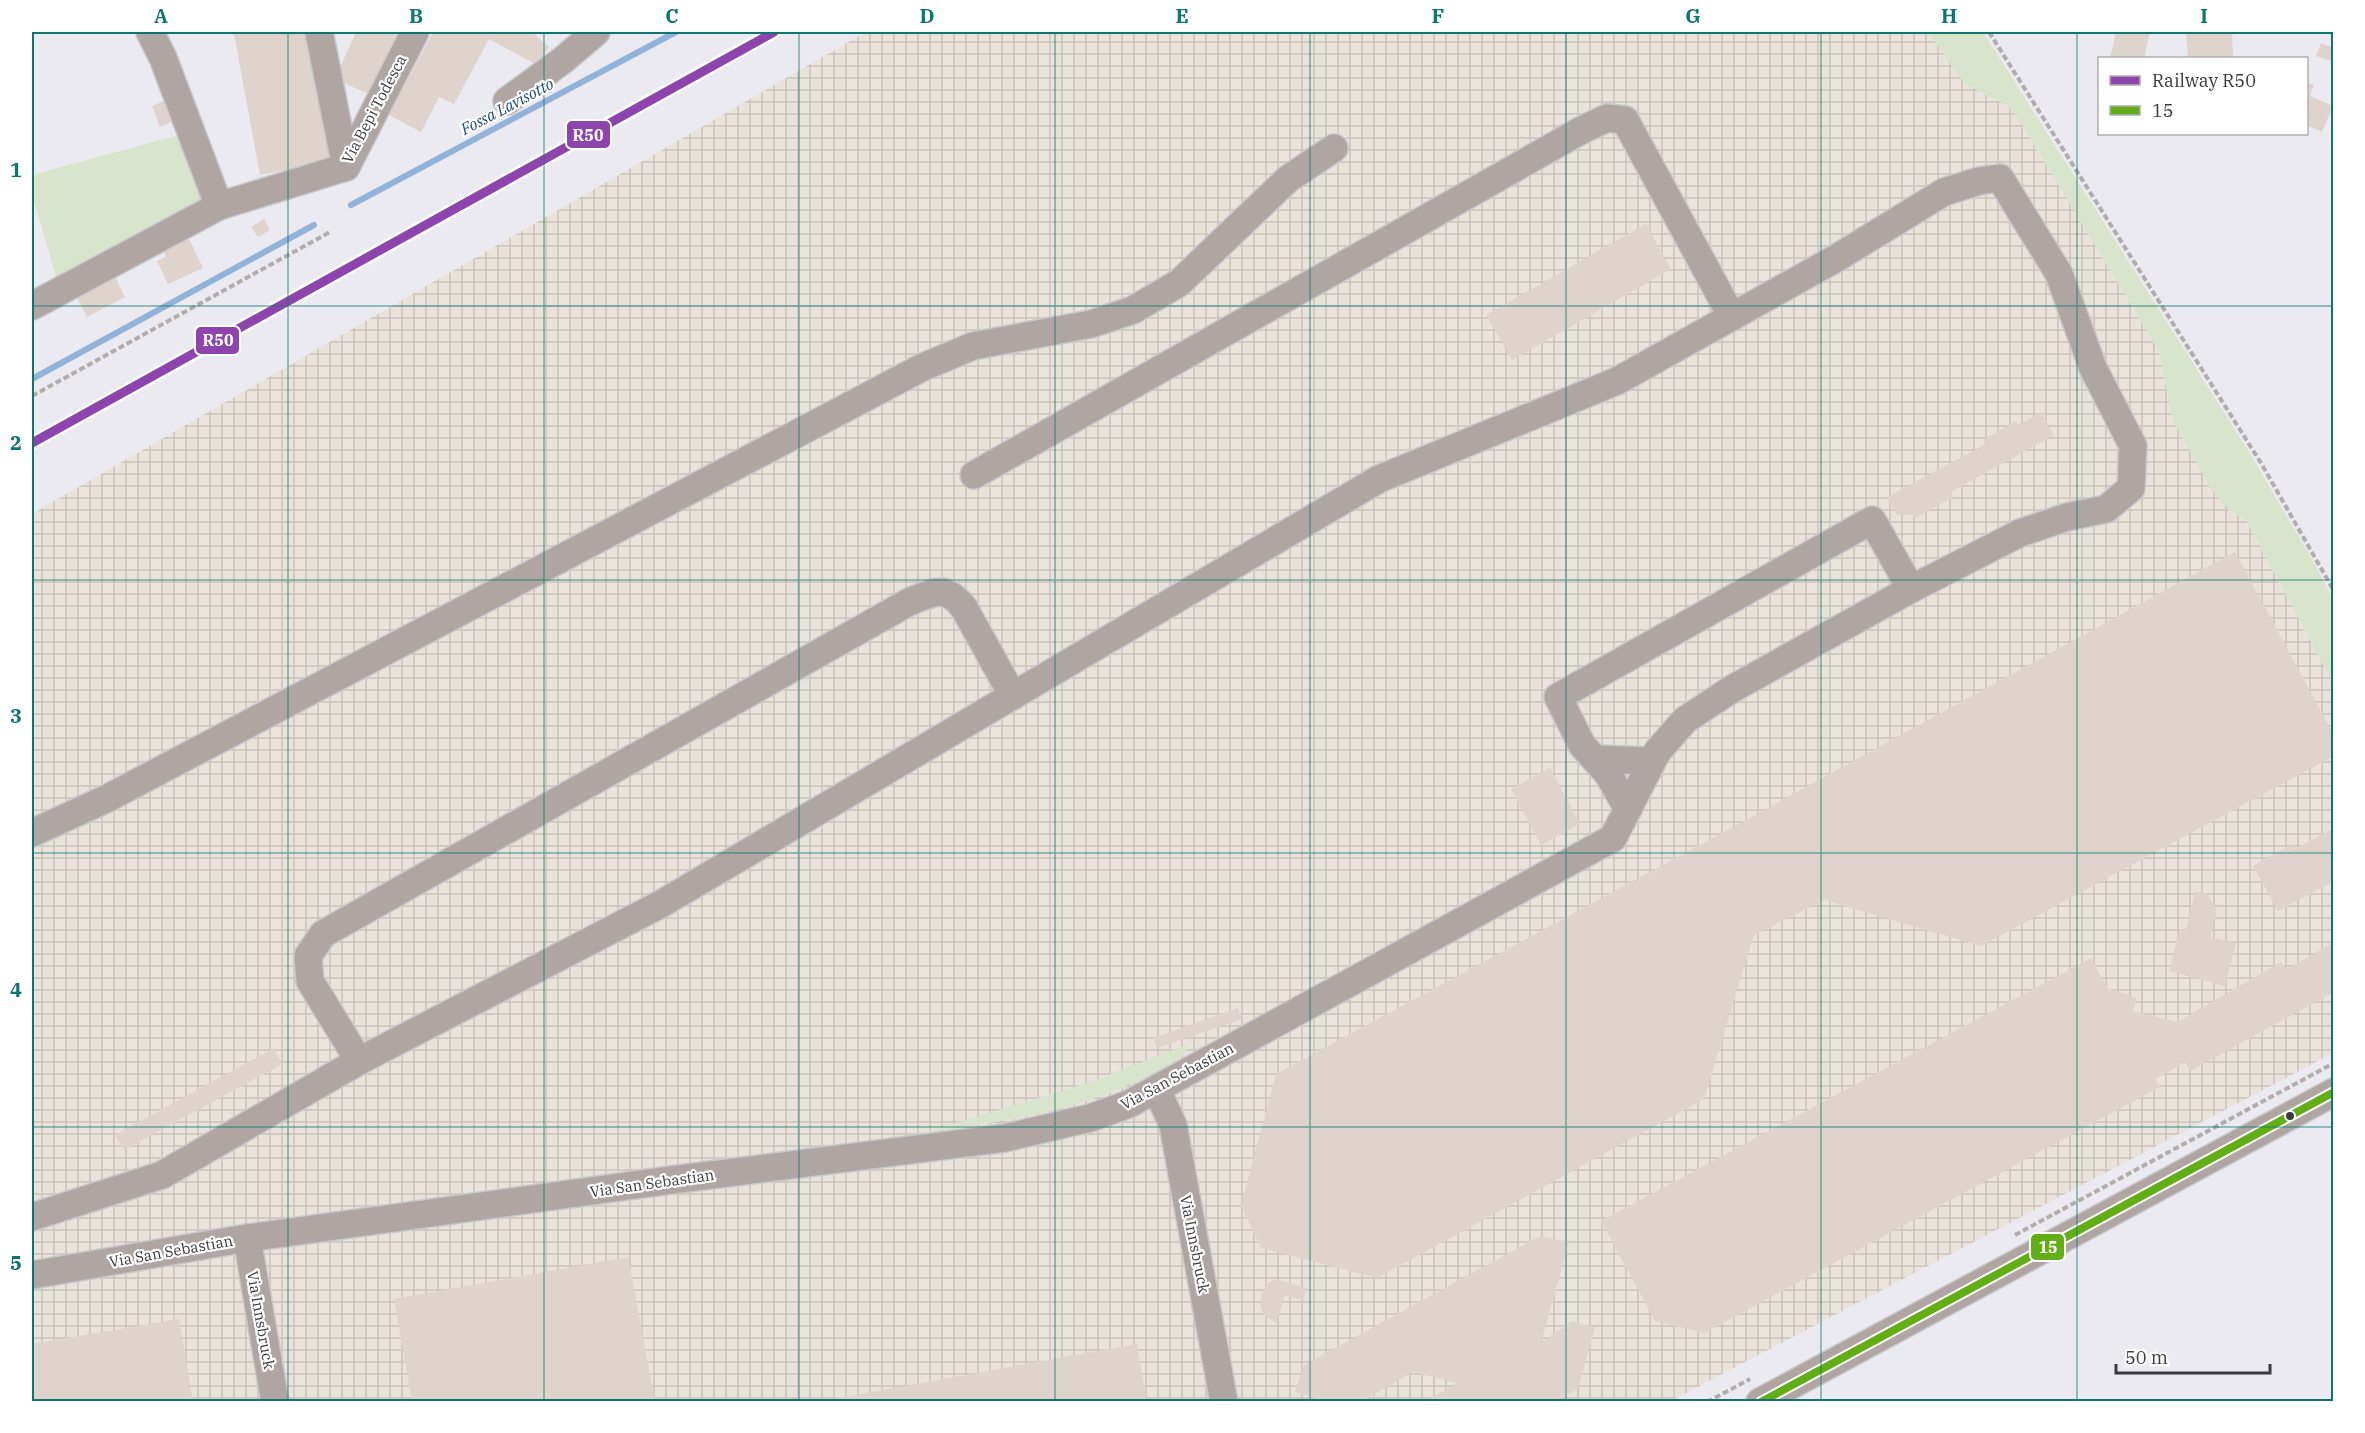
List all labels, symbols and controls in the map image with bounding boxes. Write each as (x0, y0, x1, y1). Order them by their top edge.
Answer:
text: A (154, 2, 168, 29)
text: B (409, 2, 423, 29)
text: C (665, 2, 679, 29)
text: D (919, 2, 935, 29)
text: E (1175, 2, 1189, 29)
text: F (1432, 2, 1444, 29)
text: G (1685, 2, 1701, 29)
text: H (1941, 2, 1957, 29)
text: I (2200, 2, 2208, 29)
street label: Via Bepi Todesca (338, 52, 410, 166)
legend (2098, 57, 2308, 135)
text: Railway R50 (2152, 69, 2256, 92)
water label: Fossa Lavisotto (456, 73, 557, 139)
text: 15 (2152, 99, 2174, 122)
line badge: R50 (566, 120, 611, 149)
text: R50 (573, 125, 604, 145)
text: 1 (10, 156, 22, 183)
line badge: R50 (195, 326, 240, 355)
text: R50 (203, 330, 234, 350)
text: 2 (10, 429, 22, 456)
text: 3 (10, 702, 22, 729)
text: 4 (10, 976, 22, 1003)
street label: Via San Sebastian (1117, 1038, 1237, 1114)
unlabelled marker (2284, 1110, 2296, 1122)
street label: Via San Sebastian (589, 1165, 716, 1201)
street label: Via Innsbruck (1176, 1193, 1214, 1295)
street label: Via San Sebastian (108, 1231, 235, 1271)
line badge: 15 (2030, 1233, 2065, 1261)
text: 15 (2038, 1237, 2058, 1257)
text: 5 (10, 1249, 22, 1276)
street label: Via Innsbruck (243, 1269, 279, 1371)
scale bar (2116, 1337, 2270, 1375)
text: 50 m (2125, 1346, 2168, 1369)

